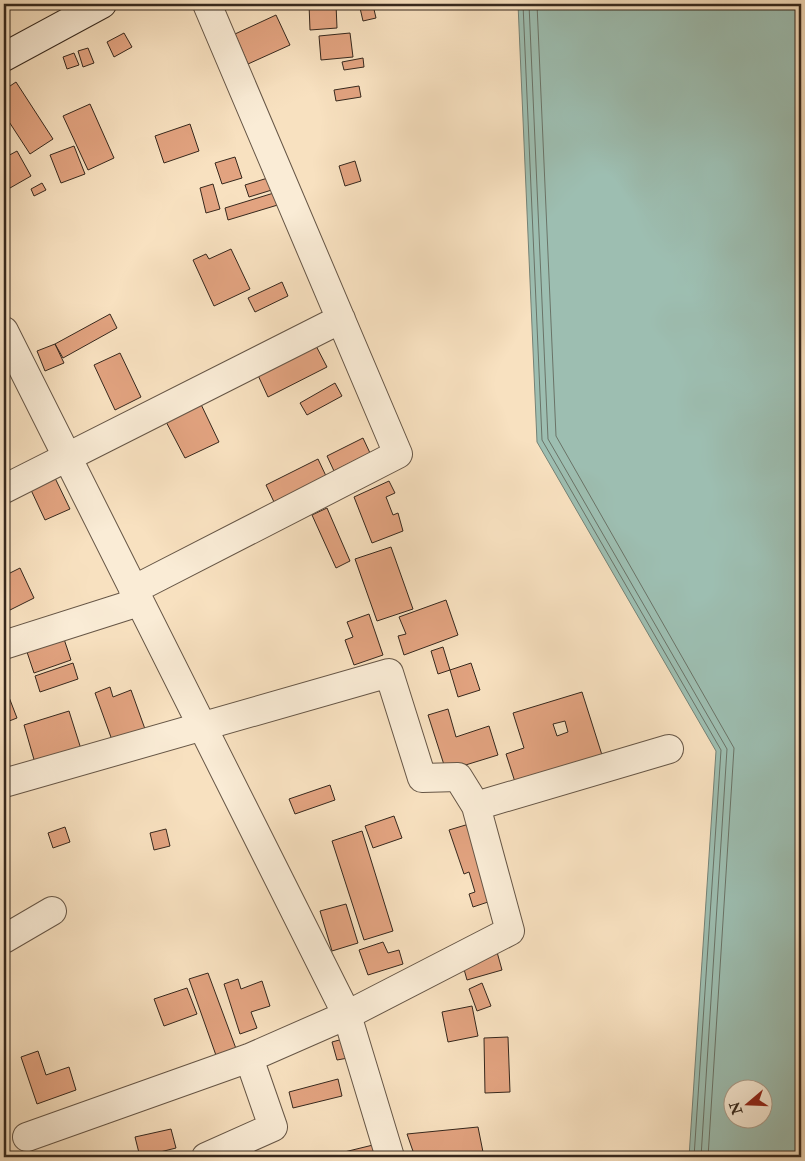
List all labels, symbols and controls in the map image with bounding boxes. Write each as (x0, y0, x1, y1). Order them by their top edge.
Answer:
north arrow (722, 1078, 772, 1128)
text: N (726, 1099, 747, 1118)

